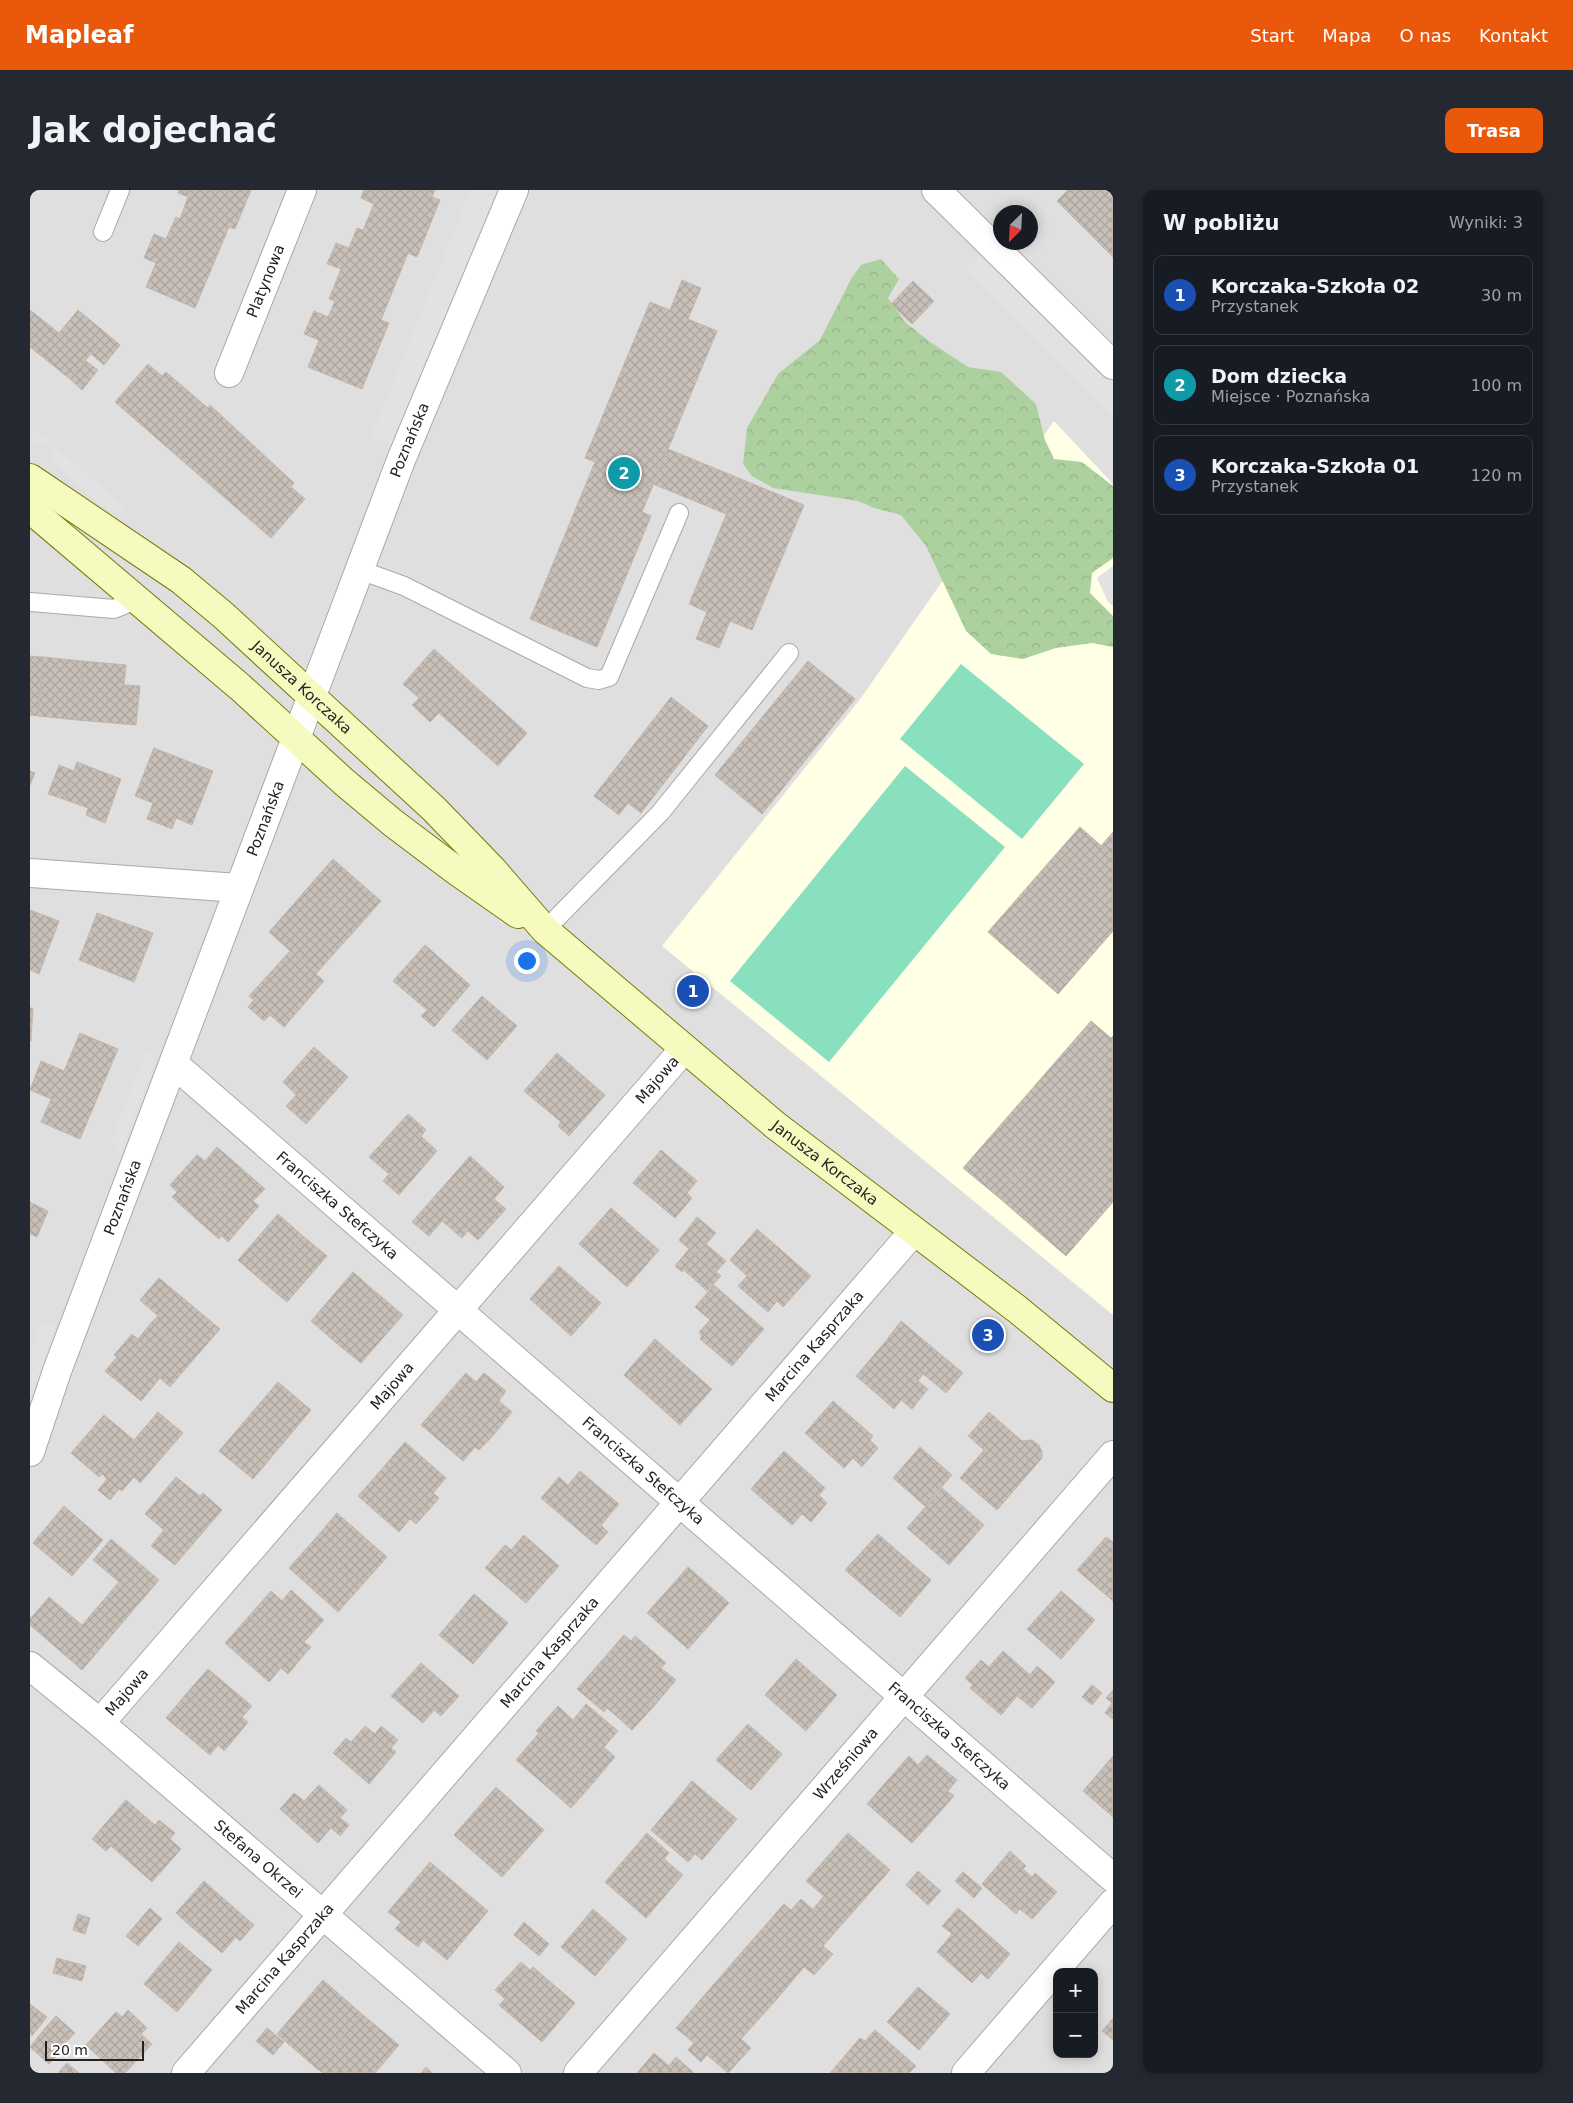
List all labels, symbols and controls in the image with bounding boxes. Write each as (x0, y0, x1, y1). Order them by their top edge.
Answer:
text: Mapleaf (25, 21, 133, 49)
text: Start (1250, 25, 1294, 46)
text: Mapa (1322, 25, 1371, 46)
text: O nas (1399, 25, 1451, 46)
text: Kontakt (1479, 25, 1548, 46)
button: Trasa (1445, 108, 1543, 153)
text: Jak dojechać (30, 110, 277, 150)
north arrow (993, 205, 1038, 250)
text: W pobliżu (1163, 211, 1280, 235)
text: Wyniki: 3 (1449, 213, 1523, 232)
street label: Platynowa (243, 242, 288, 320)
text: Korczaka-Szkoła 02 (1211, 275, 1419, 297)
text: 1 (1174, 286, 1186, 305)
text: 30 m (1481, 286, 1522, 305)
text: Przystanek (1211, 297, 1298, 316)
text: Dom dziecka (1211, 365, 1347, 387)
text: 2 (1174, 376, 1186, 395)
text: 100 m (1471, 376, 1522, 395)
text: Miejsce · Poznańska (1211, 387, 1370, 406)
street label: Poznańska (386, 400, 433, 480)
pin: 2 (608, 454, 640, 492)
text: Korczaka-Szkoła 01 (1211, 455, 1419, 477)
text: 3 (1174, 466, 1186, 485)
text: 120 m (1471, 466, 1522, 485)
text: Przystanek (1211, 477, 1298, 496)
street label: Janusza Korczaka (247, 636, 356, 738)
street label: Poznańska (243, 778, 288, 859)
your location (514, 948, 540, 974)
pin: 1 (677, 972, 709, 1010)
street label: Majowa (632, 1052, 683, 1107)
street label: Janusza Korczaka (767, 1116, 882, 1209)
street label: Franciszka Stefczyka (273, 1148, 402, 1263)
street label: Poznańska (100, 1157, 145, 1238)
street label: Marcina Kasprzaka (762, 1287, 867, 1405)
pin: 3 (972, 1316, 1004, 1354)
street label: Majowa (367, 1358, 418, 1413)
street label: Franciszka Stefczyka (579, 1413, 708, 1529)
street label: Marcina Kasprzaka (497, 1593, 603, 1712)
street label: Majowa (101, 1665, 152, 1719)
street label: Franciszka Stefczyka (885, 1678, 1014, 1794)
street label: Wrześniowa (810, 1724, 882, 1804)
street label: Stefana Okrzei (210, 1816, 306, 1902)
street label: Marcina Kasprzaka (232, 1900, 338, 2018)
map controls (1053, 1968, 1098, 2058)
button: + (1053, 1968, 1098, 2013)
button: − (1053, 2013, 1098, 2058)
scale bar (45, 2038, 144, 2061)
text: 20 m (52, 2042, 88, 2058)

